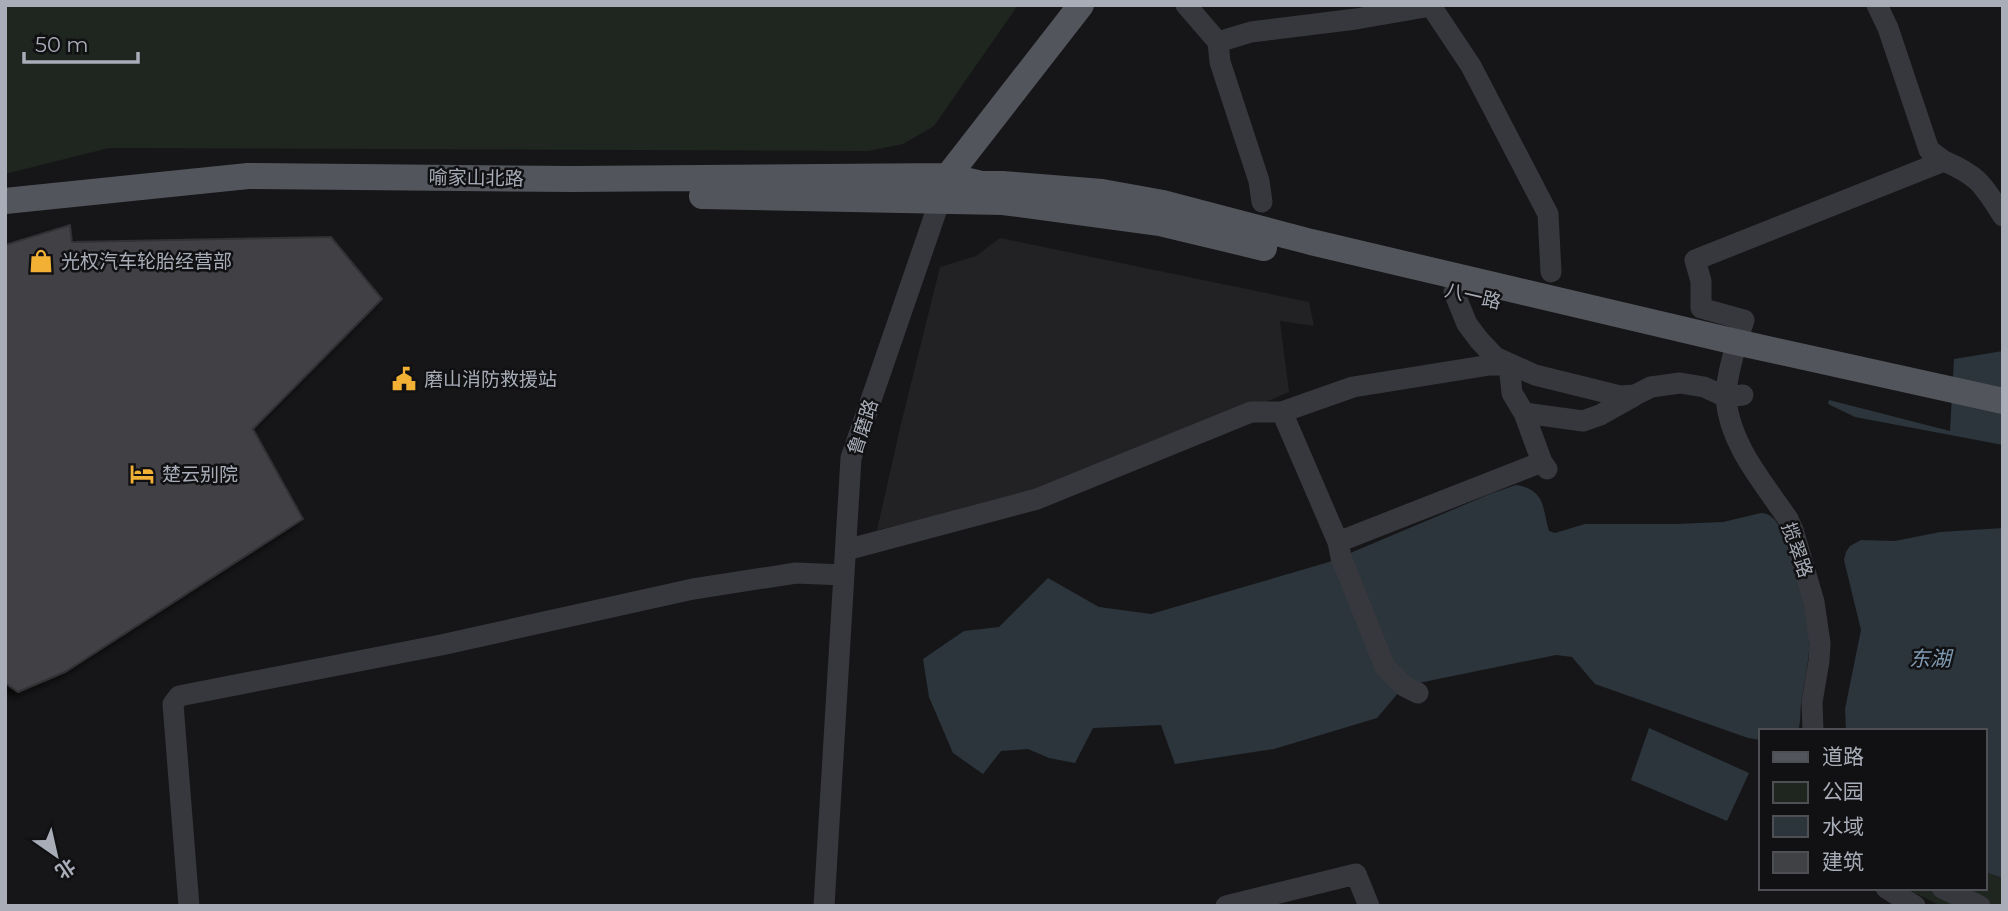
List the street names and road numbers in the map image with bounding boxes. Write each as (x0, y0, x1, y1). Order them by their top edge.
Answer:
street label: 喻家山北路 (428, 166, 524, 190)
street label: 八一路 (1443, 278, 1503, 314)
street label: 鲁磨路 (843, 396, 883, 458)
street label: 揽翠路 (1777, 519, 1817, 581)

